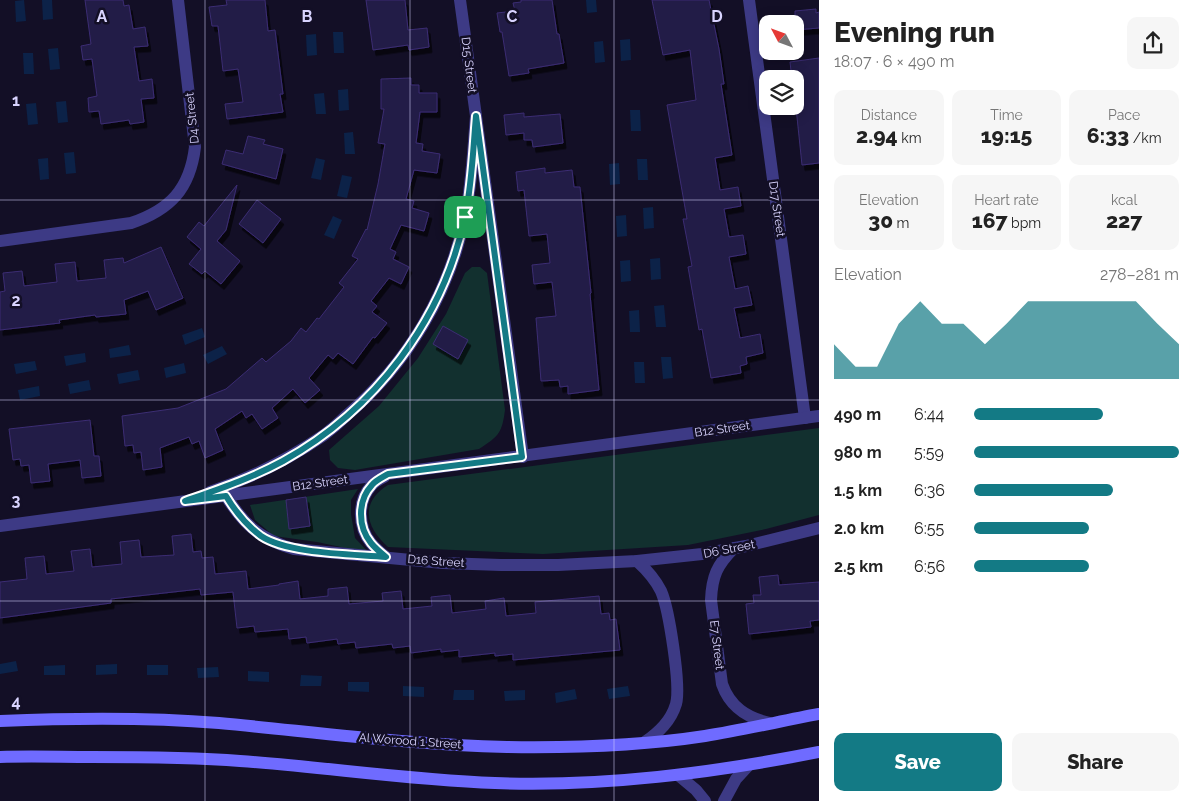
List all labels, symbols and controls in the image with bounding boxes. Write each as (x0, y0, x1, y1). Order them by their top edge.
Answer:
text: A (97, 7, 108, 26)
text: B (302, 7, 313, 26)
text: C (507, 7, 518, 26)
text: D (711, 7, 723, 26)
north arrow (759, 15, 804, 60)
map controls (759, 15, 804, 115)
text: Evening run (834, 16, 995, 49)
button: share (1127, 17, 1179, 69)
street label: D15 Street (459, 36, 479, 94)
text: 18:07 · 6 × 490 m (834, 52, 955, 71)
button: layers (759, 70, 804, 115)
text: 1 (12, 91, 20, 110)
street label: D4 Street (182, 92, 202, 144)
text: Distance (861, 107, 917, 123)
text: Time (990, 107, 1023, 123)
text: Pace (1108, 107, 1140, 123)
text: 2.94 (856, 123, 898, 148)
text: 19:15 (981, 123, 1032, 148)
text: 6:33 (1087, 123, 1129, 148)
text: km (898, 130, 922, 146)
text: /km (1129, 130, 1162, 146)
street label: D17 Street (766, 180, 788, 238)
text: Elevation (859, 192, 919, 208)
text: Heart rate (974, 192, 1039, 208)
text: kcal (1111, 192, 1137, 208)
pin (444, 196, 486, 238)
icon: arrive (451, 203, 479, 231)
text: 30 (868, 208, 893, 233)
text: 167 (972, 208, 1008, 233)
text: 227 (1106, 208, 1142, 233)
text: m (893, 215, 909, 231)
text: bpm (1008, 215, 1041, 231)
text: Elevation (834, 265, 902, 284)
text: 278–281 m (1100, 265, 1179, 284)
text: 2 (11, 291, 21, 310)
text: 490 m (834, 405, 881, 424)
text: 6:44 (914, 405, 944, 424)
street label: B12 Street (693, 418, 751, 440)
text: 980 m (834, 443, 882, 462)
text: 5:59 (914, 443, 944, 462)
street label: B12 Street (291, 472, 349, 494)
text: 1.5 km (834, 481, 882, 500)
text: 6:36 (914, 481, 945, 500)
text: 3 (12, 491, 21, 510)
text: 2.0 km (834, 519, 884, 538)
text: 6:55 (914, 519, 944, 538)
street label: D6 Street (702, 537, 756, 561)
street label: D16 Street (407, 552, 465, 570)
text: 2.5 km (834, 557, 883, 576)
text: 6:56 (914, 557, 945, 576)
street label: E7 Street (707, 619, 727, 671)
text: 4 (11, 692, 21, 711)
street label: Al Worood 1 Street (358, 730, 462, 752)
button: Save (834, 733, 1002, 791)
button: Share (1012, 733, 1179, 791)

